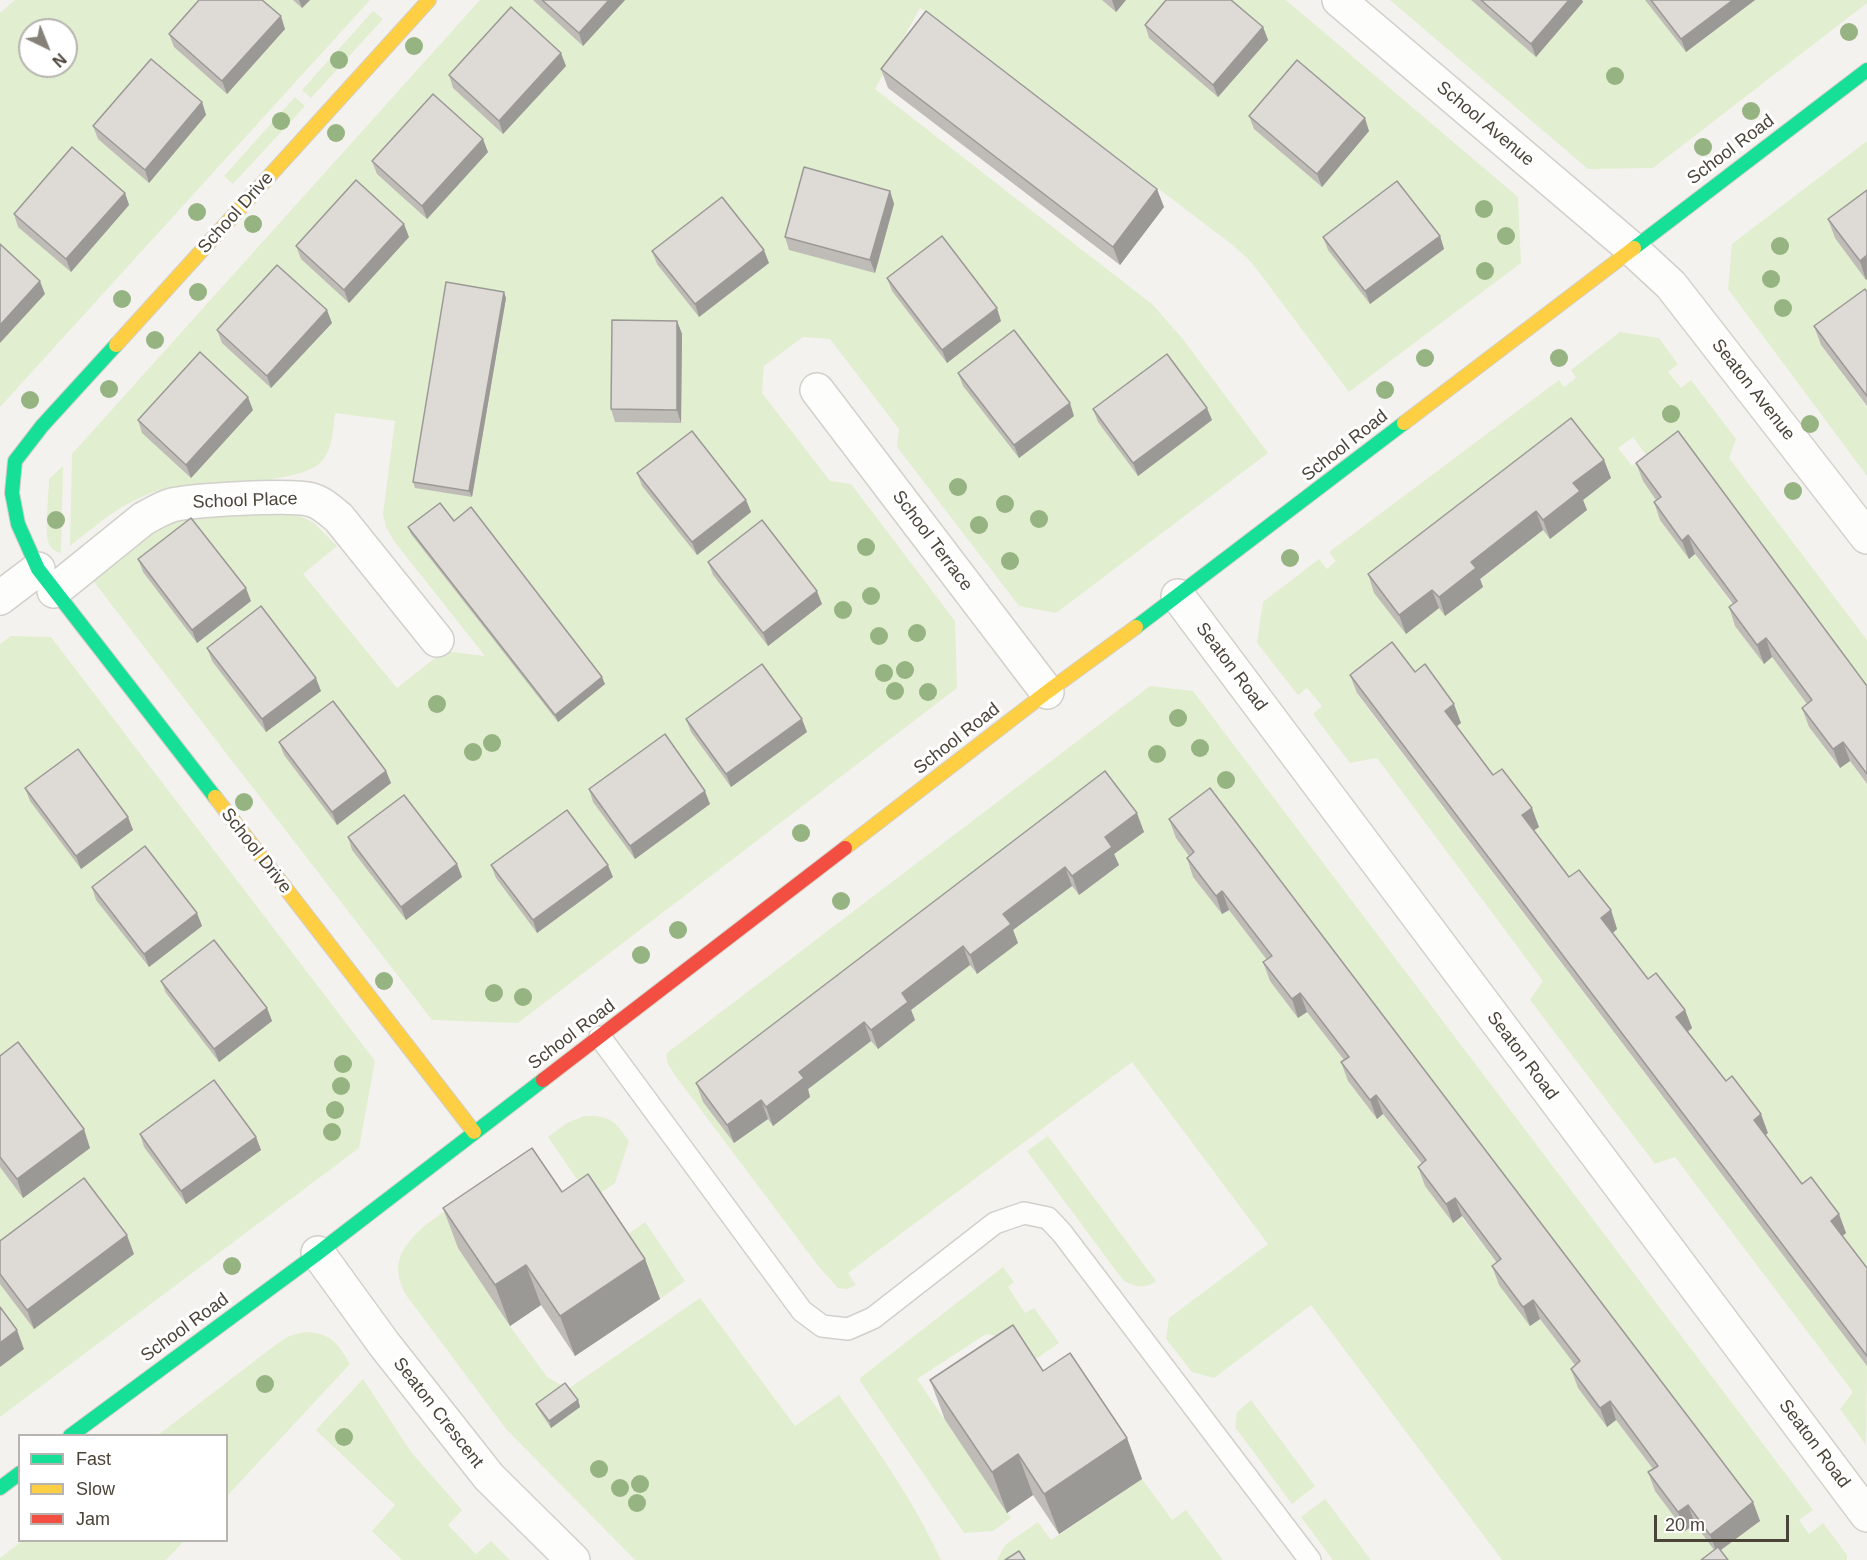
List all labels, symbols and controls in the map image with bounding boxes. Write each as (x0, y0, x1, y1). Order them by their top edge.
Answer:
north arrow (18, 18, 78, 78)
text: N (49, 50, 69, 70)
street label: School Avenue (1432, 77, 1538, 171)
street label: School Road (1683, 110, 1779, 190)
street label: School Drive (194, 168, 278, 258)
street label: Seaton Avenue (1707, 335, 1799, 445)
street label: School Road (1298, 406, 1392, 486)
street label: School Terrace (887, 487, 977, 595)
street label: School Place (192, 488, 298, 514)
street label: Seaton Road (1191, 619, 1271, 715)
street label: School Road (910, 699, 1004, 779)
street label: School Drive (216, 804, 296, 898)
street label: School Road (524, 995, 620, 1075)
street label: Seaton Road (1482, 1008, 1562, 1104)
street label: School Road (137, 1289, 233, 1367)
street label: Seaton Crescent (388, 1354, 488, 1472)
street label: Seaton Road (1774, 1396, 1854, 1492)
legend (18, 1434, 228, 1542)
text: Fast (76, 1449, 111, 1469)
text: Slow (76, 1479, 115, 1499)
scale bar (1657, 1503, 1792, 1541)
text: Jam (76, 1509, 110, 1529)
text: 20 m (1665, 1515, 1705, 1535)

